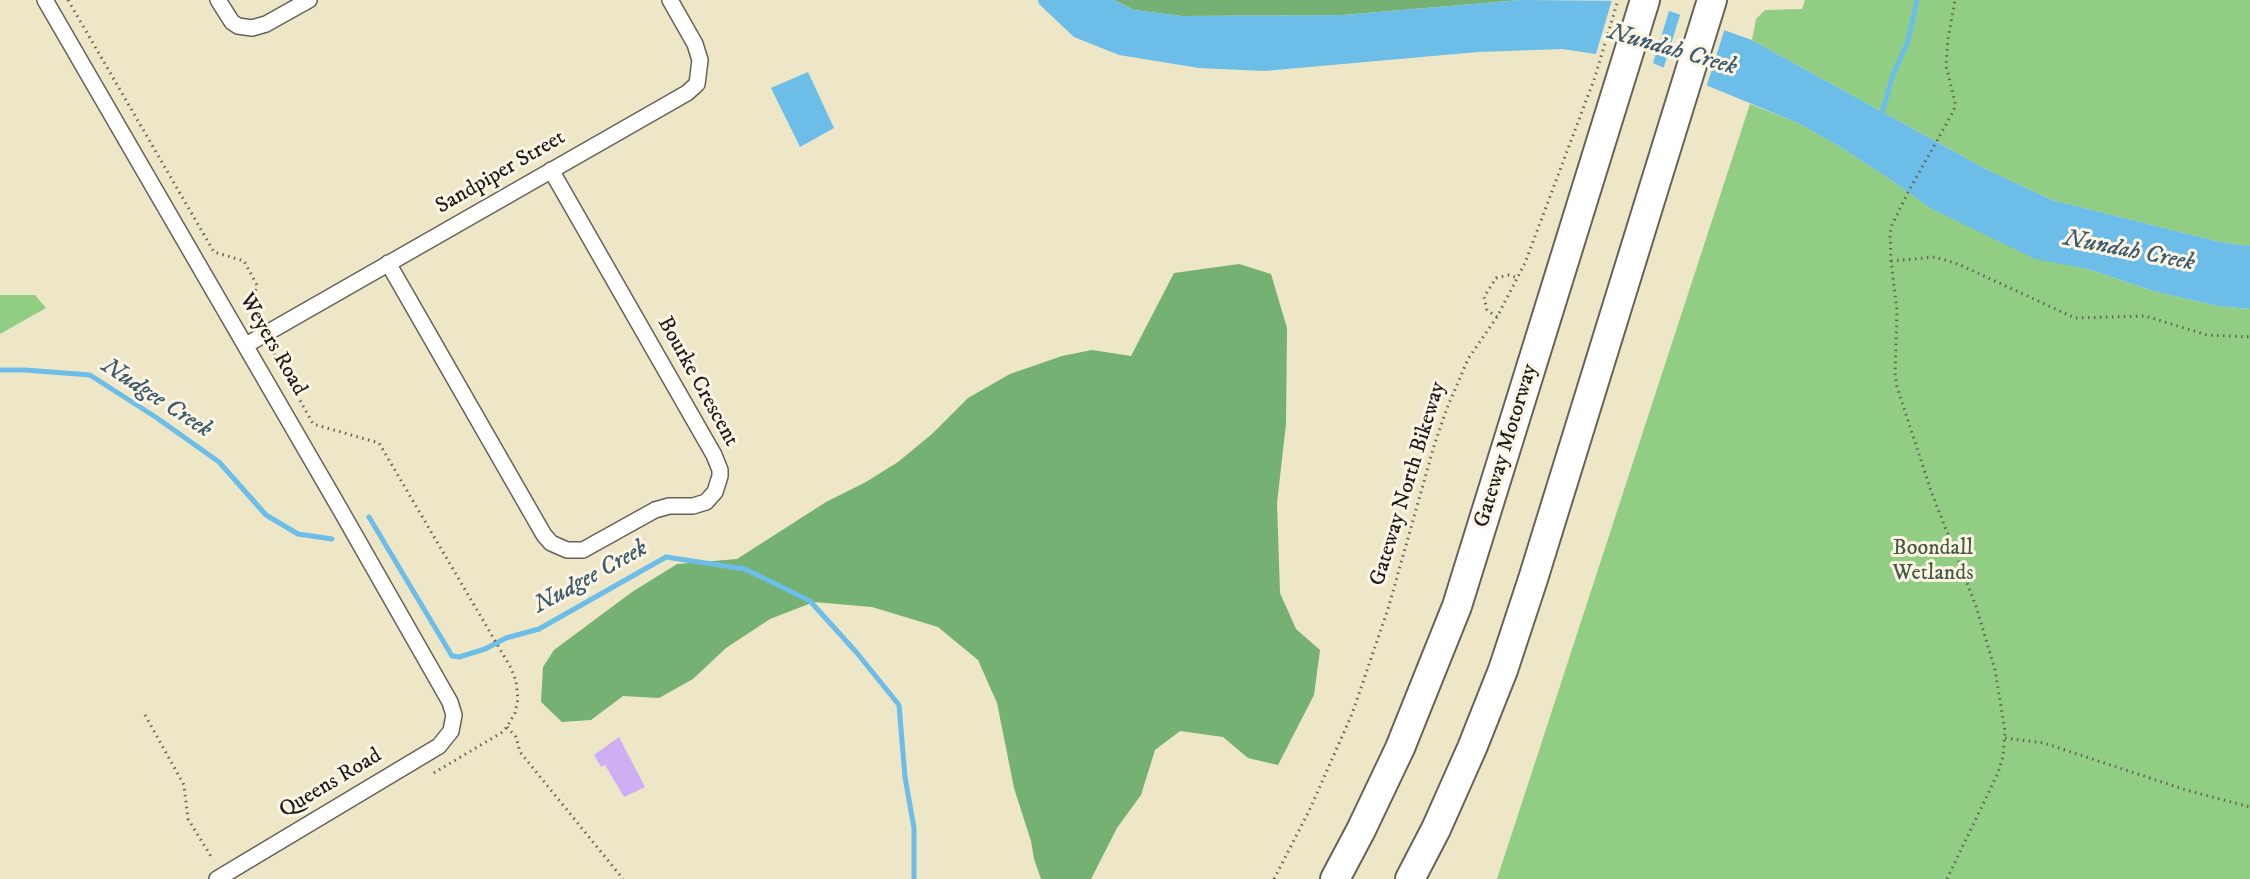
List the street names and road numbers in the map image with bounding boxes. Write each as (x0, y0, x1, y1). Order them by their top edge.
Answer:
street label: Sandpiper Street (432, 125, 570, 221)
street label: Weyers Road (232, 289, 312, 401)
street label: Bourke Crescent (651, 313, 743, 451)
street label: Gateway Motorway (1470, 361, 1544, 531)
street label: Gateway North Bikeway (1365, 379, 1453, 589)
street label: Queens Road (275, 743, 387, 825)

